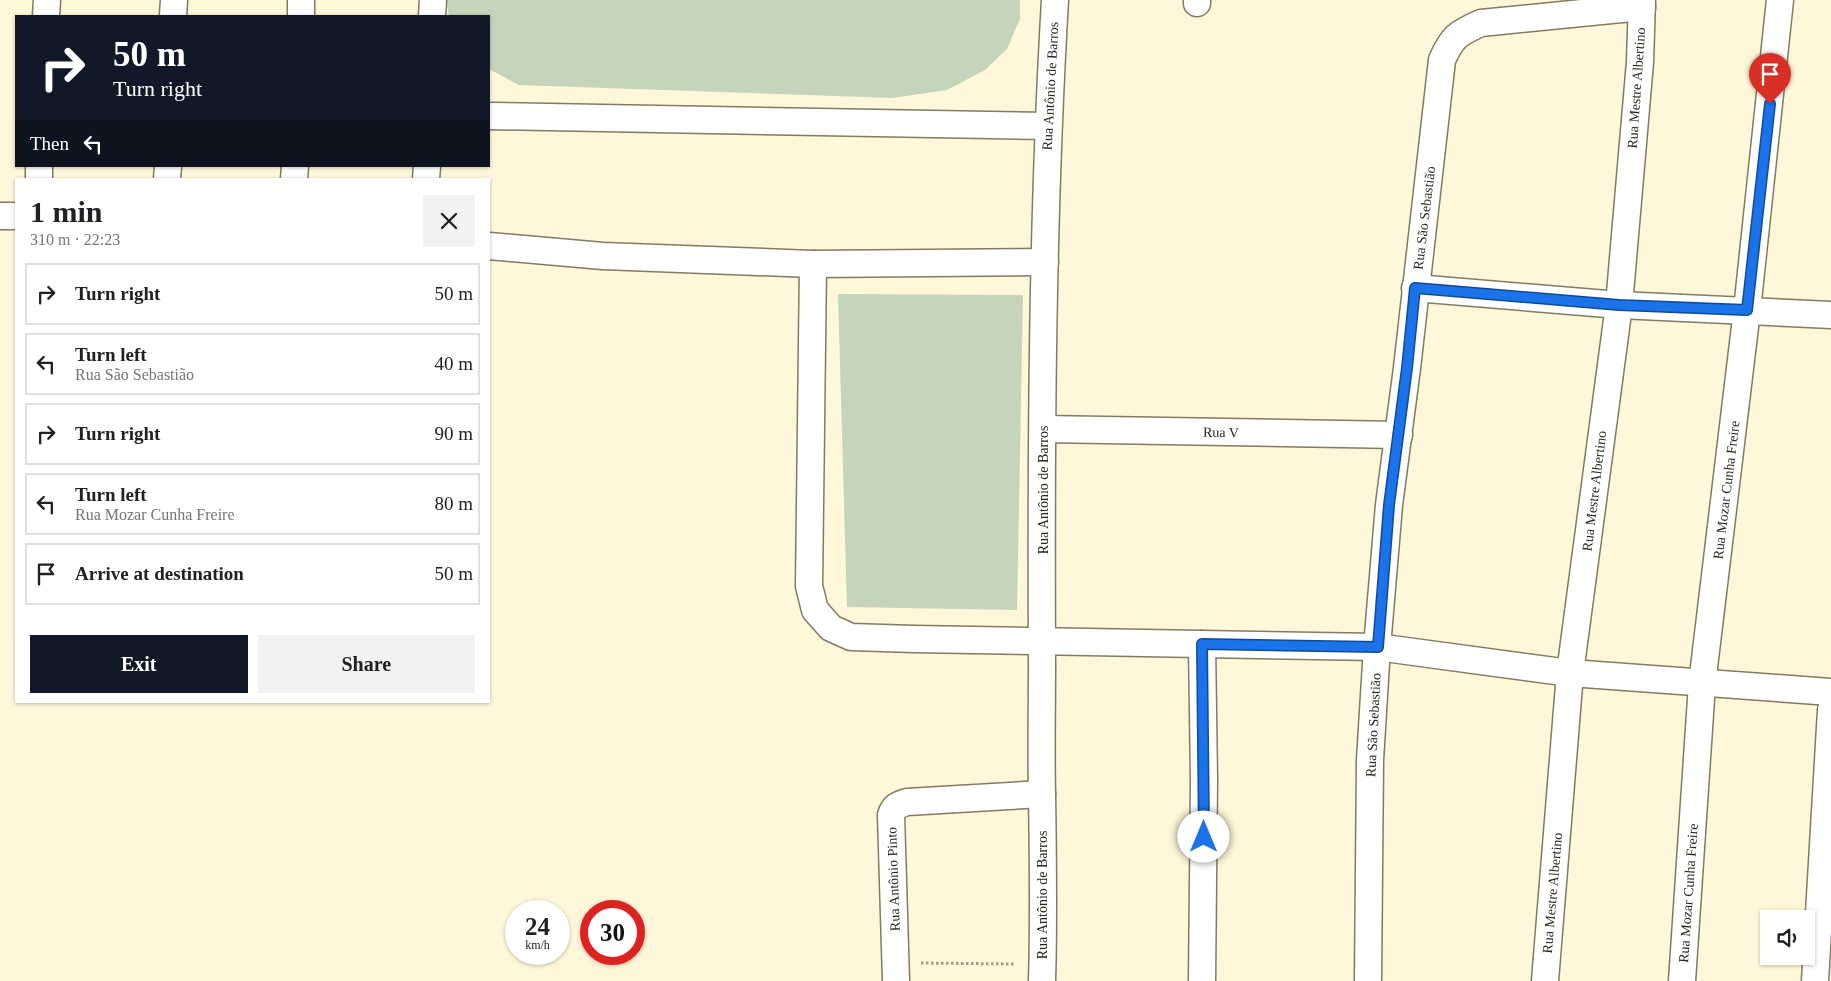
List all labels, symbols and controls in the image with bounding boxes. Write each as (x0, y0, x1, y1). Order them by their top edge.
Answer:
street label: Rua Antônio de Barros (1040, 21, 1061, 151)
street label: Rua Mestre Albertino (1625, 27, 1648, 149)
icon: right (30, 35, 95, 100)
text: 50 m (113, 35, 186, 74)
pin (1749, 53, 1791, 104)
icon: arrive (1756, 60, 1784, 88)
text: Turn right (113, 76, 202, 101)
icon: left (79, 130, 107, 158)
text: Then (30, 133, 69, 154)
street label: Rua São Sebastião (1411, 165, 1438, 271)
text: 1 min (30, 195, 103, 228)
button: close (423, 195, 475, 247)
text: 310 m · 22:23 (30, 231, 120, 248)
icon: right (32, 280, 60, 308)
text: Turn right (75, 283, 160, 304)
text: 50 m (434, 283, 473, 304)
text: Turn left (75, 344, 147, 365)
icon: left (32, 350, 60, 378)
text: 40 m (434, 353, 473, 374)
text: Rua São Sebastião (75, 366, 194, 383)
icon: right (32, 420, 60, 448)
street label: Rua Mozar Cunha Freire (1711, 420, 1742, 560)
text: Turn right (75, 423, 160, 444)
text: 90 m (434, 423, 473, 444)
street label: Rua V (1203, 425, 1239, 440)
street label: Rua Antônio de Barros (1036, 426, 1051, 554)
street label: Rua Mestre Albertino (1580, 430, 1609, 552)
text: Turn left (75, 484, 147, 505)
icon: left (32, 490, 60, 518)
text: 80 m (434, 493, 473, 514)
text: Rua Mozar Cunha Freire (75, 506, 235, 523)
icon: arrive (32, 560, 60, 588)
text: Arrive at destination (75, 563, 244, 584)
text: 50 m (434, 563, 473, 584)
button: Exit (30, 635, 248, 693)
button: Share (258, 635, 475, 693)
street label: Rua São Sebastião (1363, 673, 1384, 777)
position arrow (1177, 810, 1229, 862)
street label: Rua Mozar Cunha Freire (1676, 823, 1701, 963)
street label: Rua Antônio Pinto (884, 827, 903, 931)
street label: Rua Antônio de Barros (1035, 831, 1050, 959)
street label: Rua Mestre Albertino (1540, 832, 1565, 954)
speed limit sign: 30 (580, 900, 645, 965)
map controls (1760, 910, 1815, 965)
button: sound (1760, 910, 1815, 965)
text: 24 (525, 913, 550, 940)
text: km/h (525, 938, 550, 952)

